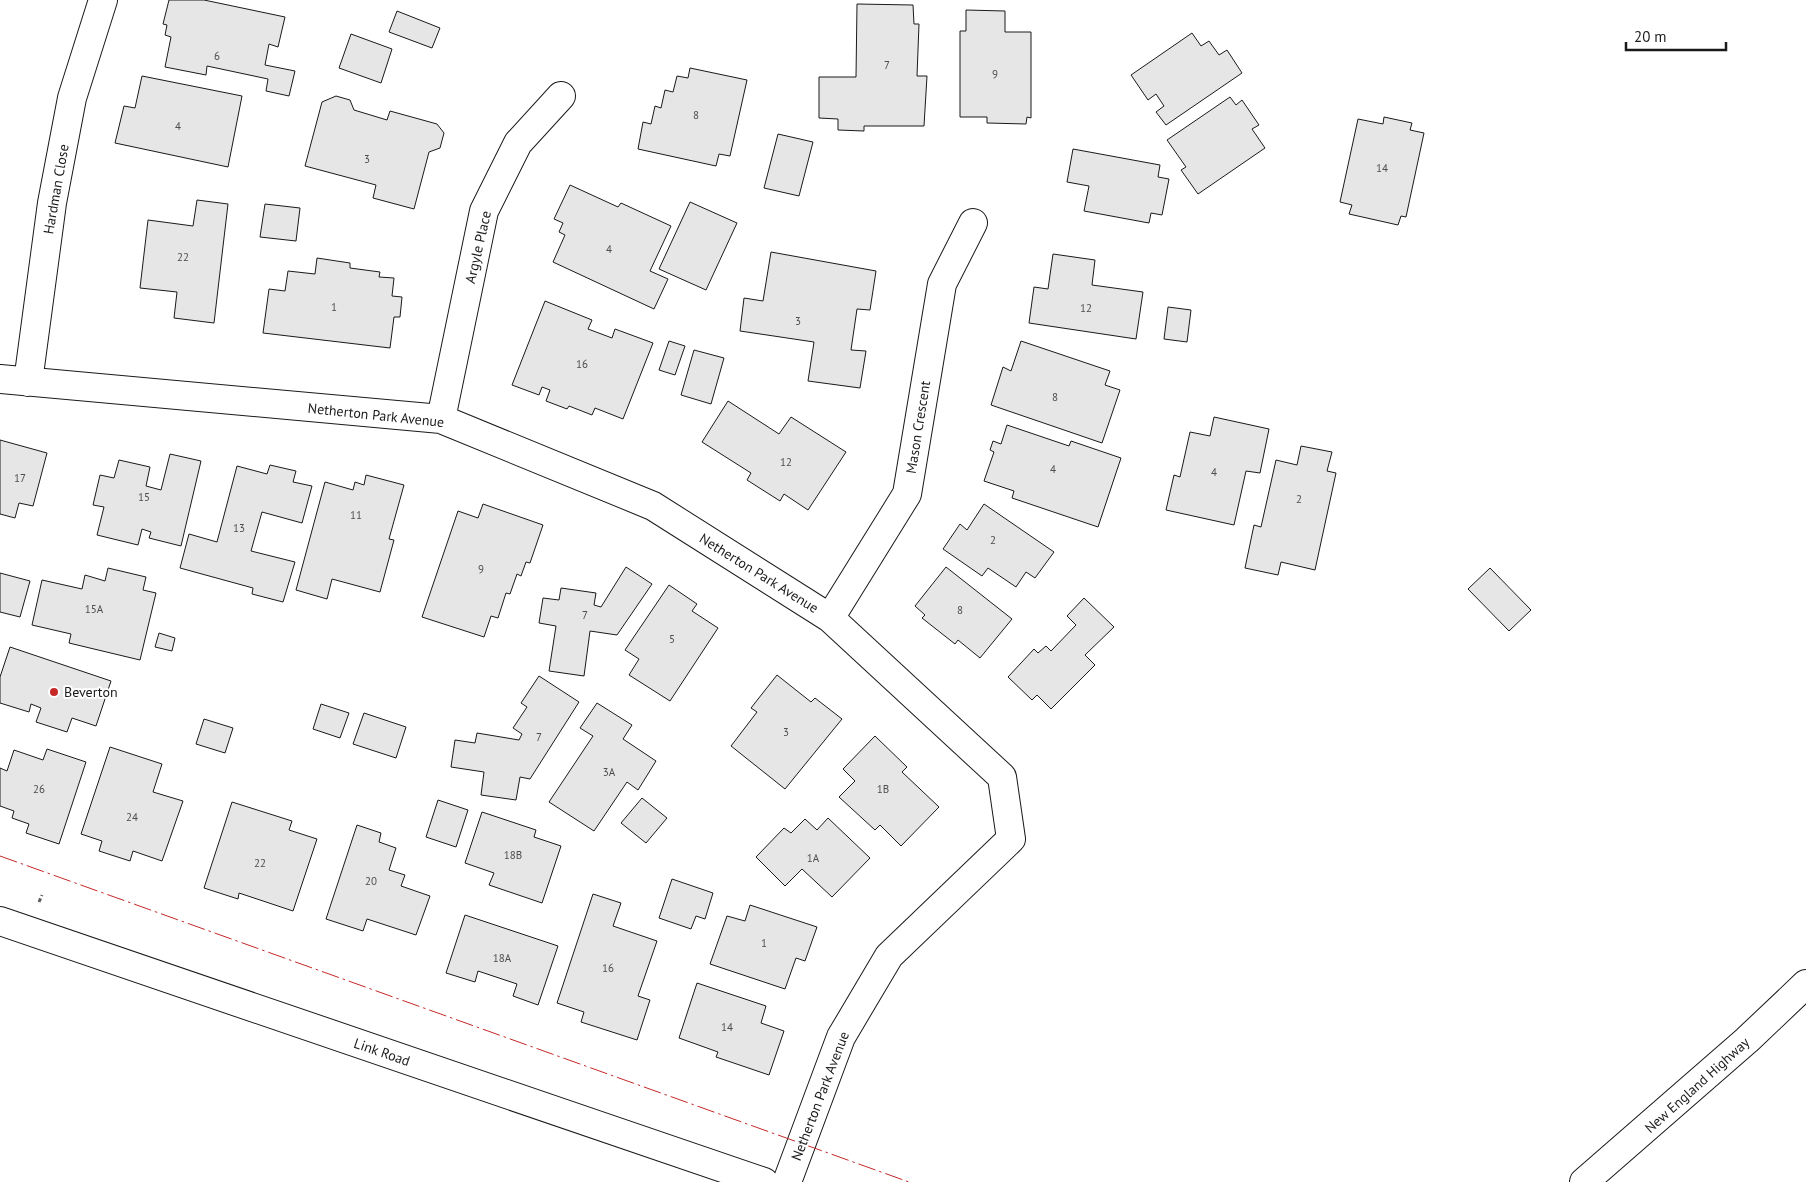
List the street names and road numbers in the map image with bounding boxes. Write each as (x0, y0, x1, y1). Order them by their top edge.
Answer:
street label: Hardman Close (39, 143, 73, 235)
street label: Argyle Place (461, 209, 495, 285)
street label: Mason Crescent (902, 379, 934, 475)
street label: Netherton Park Avenue (307, 399, 445, 431)
street label: Netherton Park Avenue (696, 529, 822, 617)
street label: Netherton Park Avenue (787, 1029, 853, 1163)
street label: New England Highway (1641, 1033, 1753, 1137)
street label: Link Road (352, 1034, 412, 1070)

